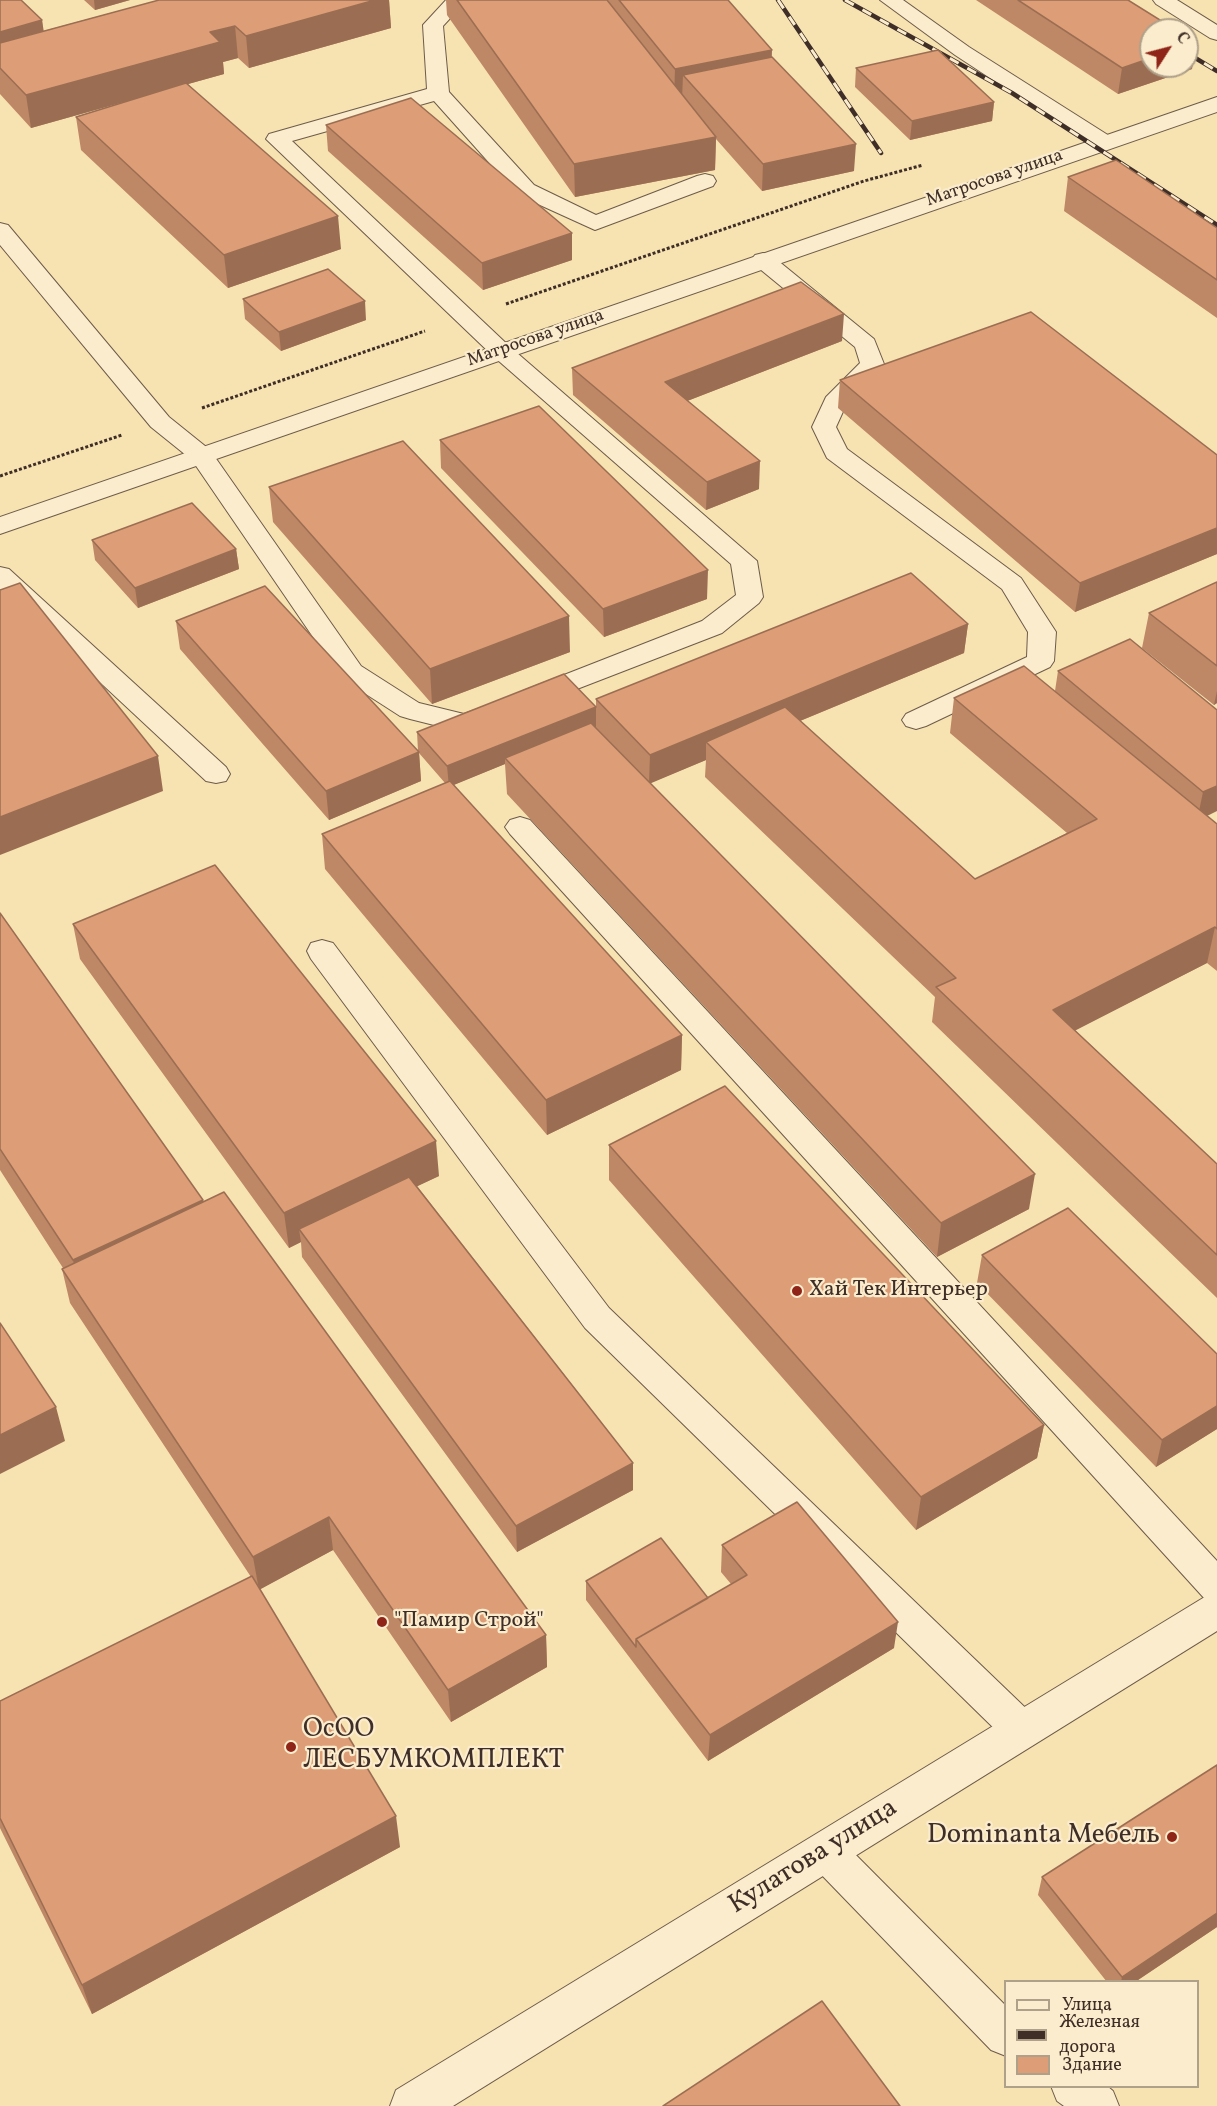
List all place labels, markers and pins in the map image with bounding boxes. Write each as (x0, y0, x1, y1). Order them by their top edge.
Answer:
place label: Хай Тек Интерьер (809, 1278, 988, 1304)
marker: Хай Тек Интерьер (790, 1284, 804, 1298)
place label: "Памир Строй" (394, 1609, 544, 1635)
marker: "Памир Строй" (375, 1615, 389, 1629)
place label: ОсОО ЛЕСБУМКОМПЛЕКТ (303, 1715, 564, 1778)
marker: ОсОО ЛЕСБУМКОМПЛЕКТ (284, 1740, 298, 1754)
place label: Dominanta Мебель (927, 1821, 1160, 1853)
marker: Dominanta Мебель (1165, 1830, 1179, 1844)

